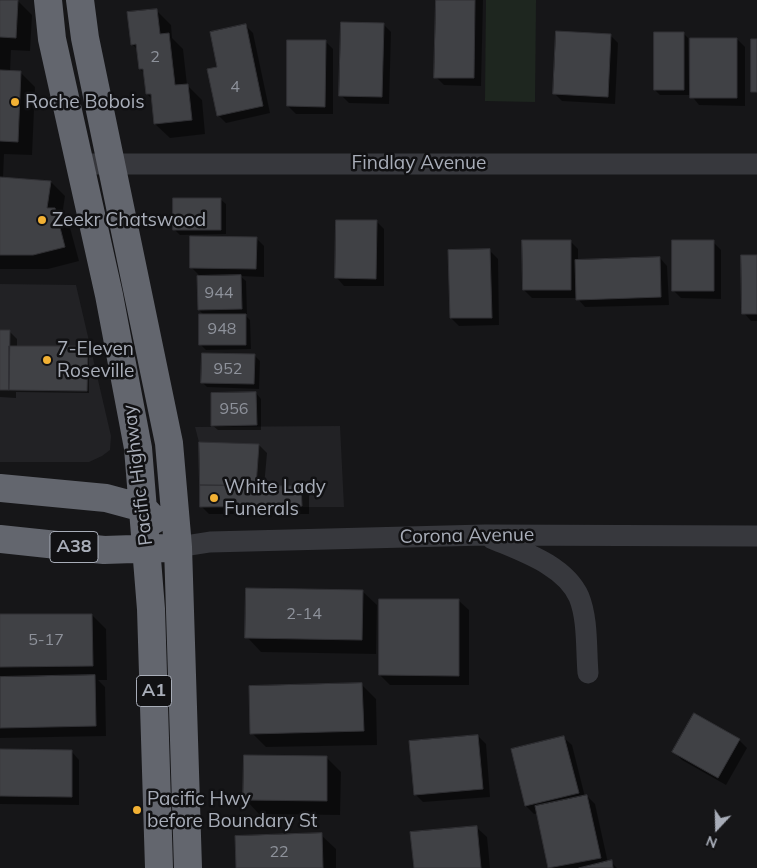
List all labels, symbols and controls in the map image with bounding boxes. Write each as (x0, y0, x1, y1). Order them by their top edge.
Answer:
house number: 2 (150, 47, 160, 67)
house number: 4 (230, 77, 240, 97)
place label: Roche Bobois (25, 91, 145, 113)
marker: Roche Bobois (9, 96, 21, 108)
street label: Findlay Avenue (352, 152, 486, 174)
place label: Zeekr Chatswood (52, 209, 206, 231)
marker: Zeekr Chatswood (36, 214, 48, 226)
house number: 944 (205, 283, 233, 303)
house number: 948 (208, 319, 236, 339)
place label: 7-Eleven Roseville (57, 338, 134, 382)
marker: 7-Eleven Roseville (41, 354, 53, 366)
house number: 952 (214, 359, 242, 379)
house number: 956 (220, 399, 248, 419)
street label: Pacific Highway (118, 403, 158, 547)
place label: White Lady Funerals (224, 476, 326, 520)
marker: White Lady Funerals (208, 492, 220, 504)
street label: Corona Avenue (400, 523, 534, 549)
road number: A38 (50, 532, 98, 562)
house number: 2-14 (286, 604, 322, 624)
house number: 5-17 (28, 630, 64, 650)
road number: A1 (136, 676, 172, 706)
place label: Pacific Hwy before Boundary St (147, 788, 317, 832)
north arrow (692, 803, 742, 853)
marker: Pacific Hwy before Boundary St (131, 804, 143, 816)
text: N (703, 832, 720, 852)
house number: 22 (269, 842, 289, 862)

